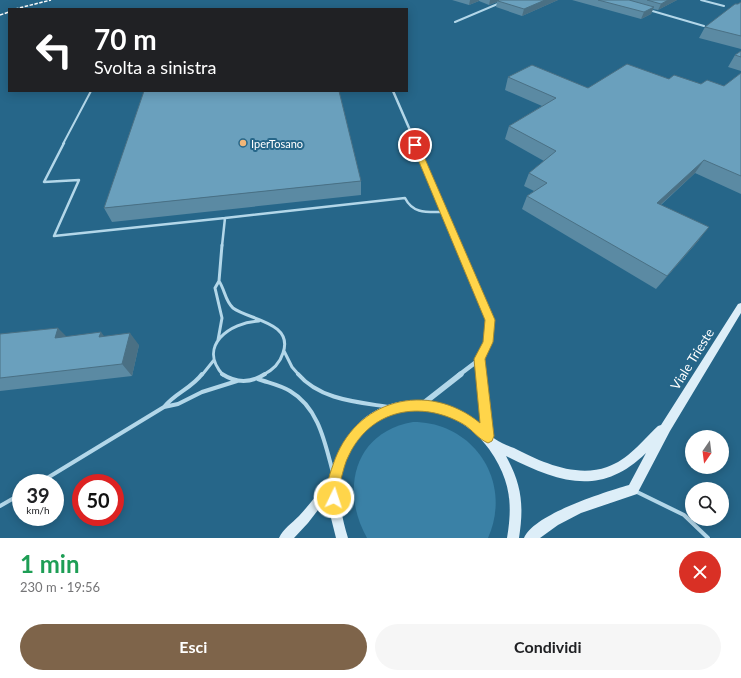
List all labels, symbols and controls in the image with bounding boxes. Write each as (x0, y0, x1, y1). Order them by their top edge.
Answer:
text: 70 m (94, 22, 157, 56)
icon: left (28, 24, 80, 76)
text: Svolta a sinistra (94, 56, 216, 78)
pin (398, 128, 432, 162)
icon: arrive (404, 134, 426, 156)
place label: IperTosano (251, 137, 303, 150)
marker: IperTosano (238, 138, 248, 148)
street label: Viale Trieste (667, 325, 717, 393)
north arrow (685, 430, 729, 474)
map controls (685, 430, 729, 526)
speed limit sign: 50 (72, 474, 124, 526)
position arrow (313, 477, 355, 519)
button: search (685, 482, 729, 526)
text: 39 (26, 483, 50, 507)
text: km/h (26, 504, 50, 516)
text: 1 min (20, 549, 80, 578)
button: close (679, 551, 721, 593)
text: 230 m · 19:56 (20, 579, 100, 595)
button: Esci (20, 624, 367, 670)
button: Condividi (375, 624, 721, 670)

